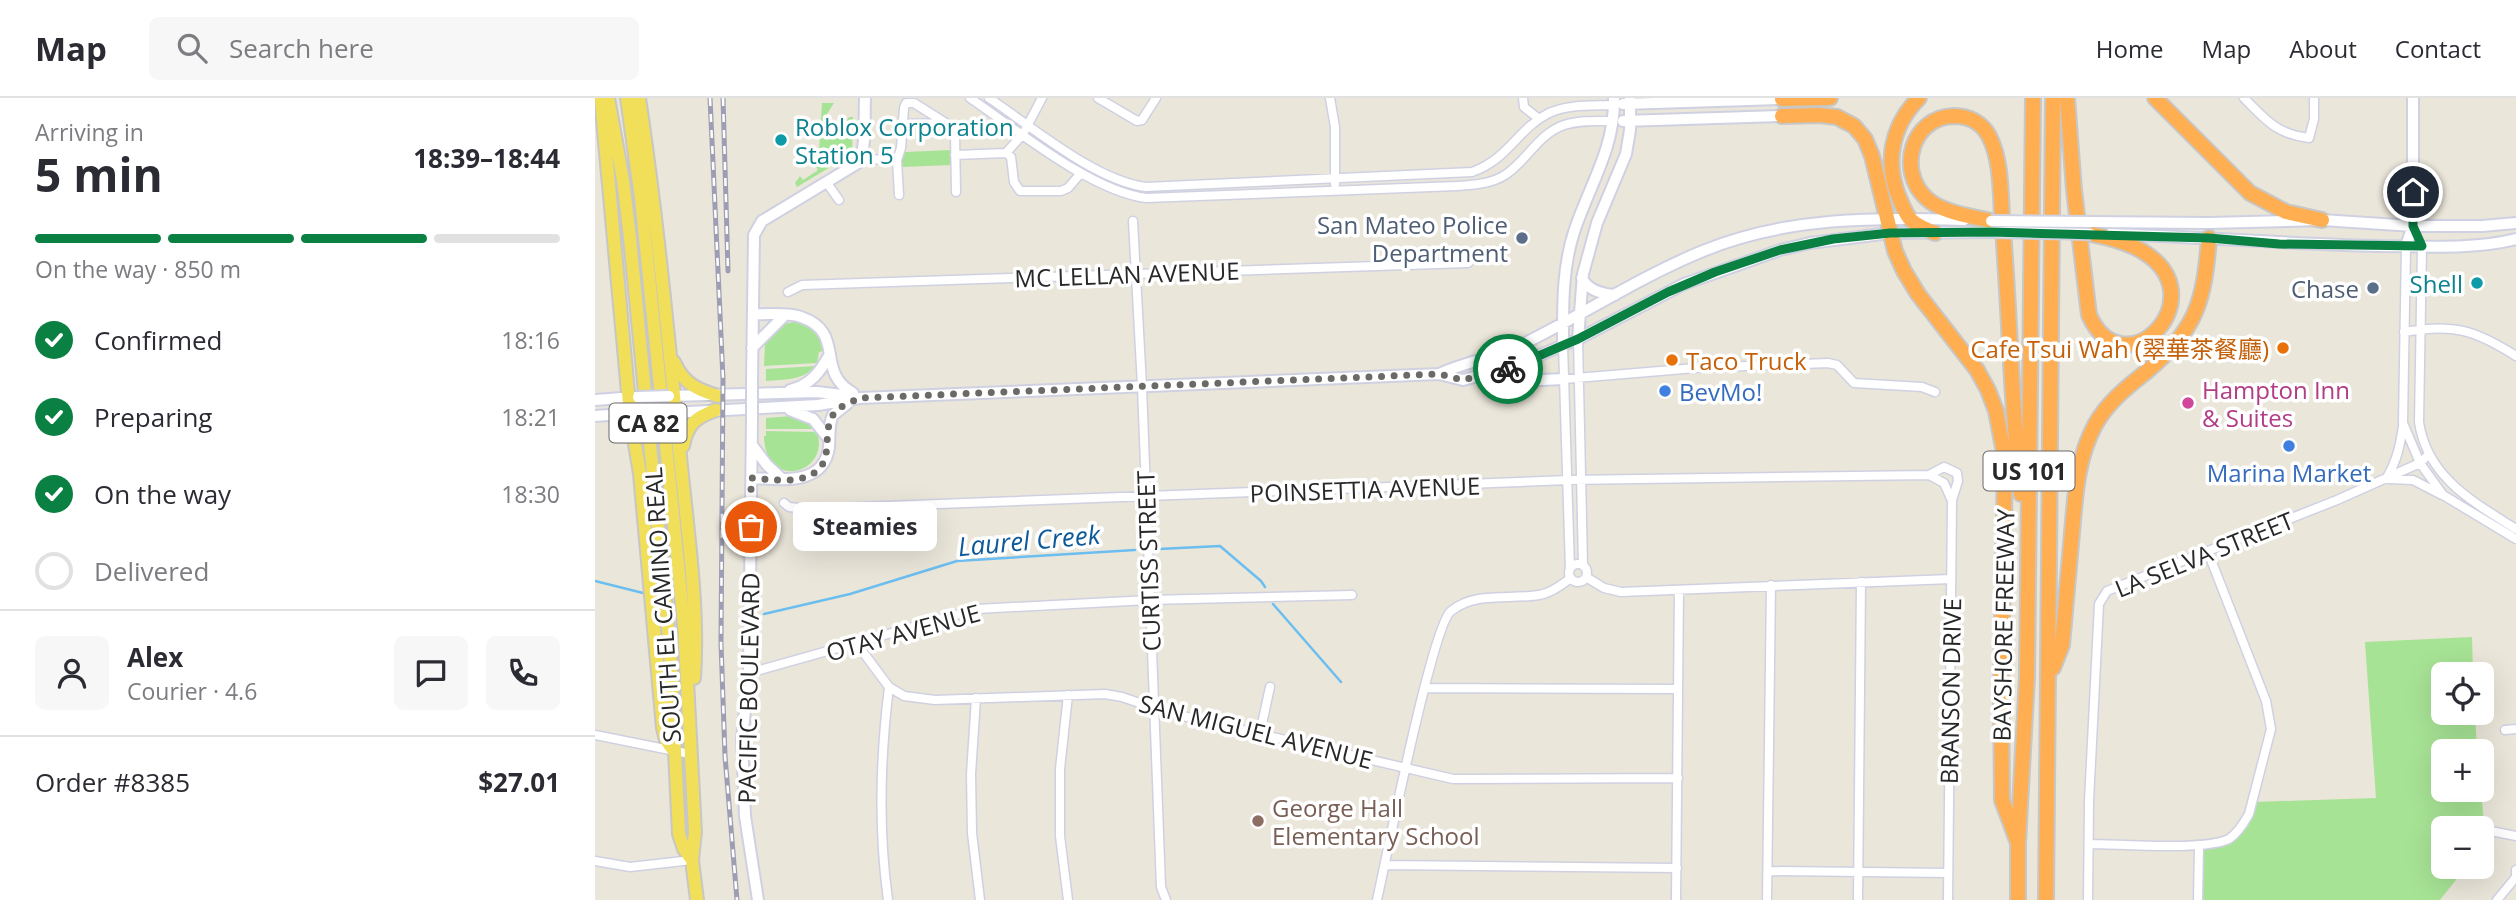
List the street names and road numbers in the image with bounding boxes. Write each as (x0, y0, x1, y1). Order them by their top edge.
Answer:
street label: MC LELLAN AVENUE (1014, 254, 1240, 294)
road number: CA 82 (609, 404, 687, 442)
road number: US 101 (1983, 452, 2075, 490)
street label: SOUTH EL CAMINO REAL (636, 466, 688, 744)
street label: POINSETTIA AVENUE (1249, 468, 1481, 510)
street label: CURTISS STREET (1128, 470, 1168, 652)
street label: LA SELVA STREET (2110, 503, 2298, 605)
street label: BAYSHORE FREEWAY (1984, 508, 2022, 742)
street label: PACIFIC BOULEVARD (729, 572, 767, 804)
street label: OTAY AVENUE (822, 596, 984, 668)
street label: BRANSON DRIVE (1932, 598, 1968, 784)
street label: SAN MIGUEL AVENUE (1136, 686, 1376, 776)

